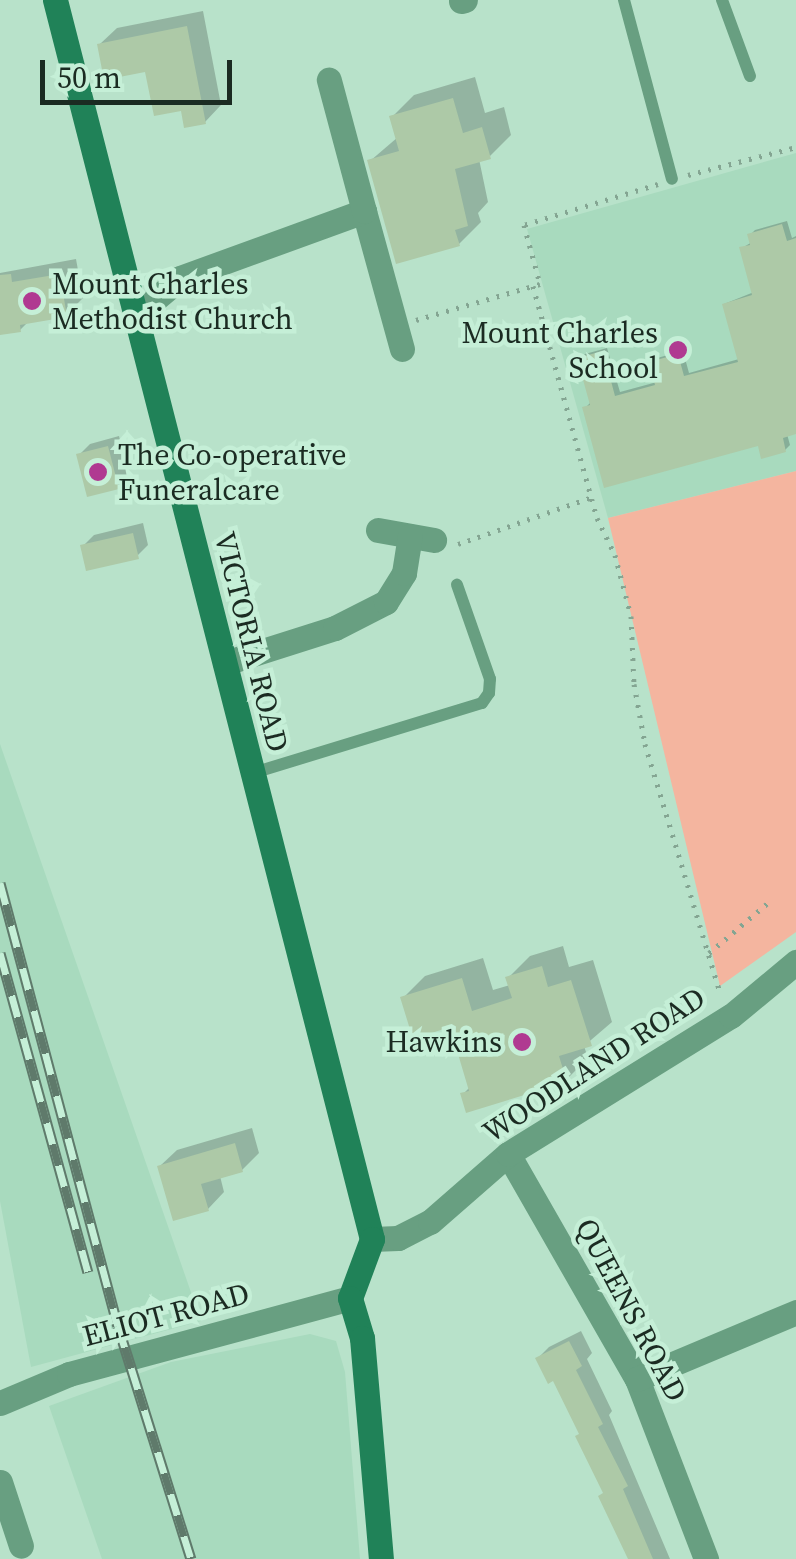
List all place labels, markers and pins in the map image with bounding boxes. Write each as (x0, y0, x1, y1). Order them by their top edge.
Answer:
place label: Mount Charles Methodist Church (52, 266, 293, 336)
marker: Mount Charles Methodist Church (21, 290, 43, 312)
place label: Mount Charles School (461, 315, 658, 386)
marker: Mount Charles School (667, 339, 689, 361)
place label: The Co-operative Funeralcare (118, 437, 346, 508)
marker: The Co-operative Funeralcare (87, 461, 109, 483)
place label: Hawkins (385, 1024, 502, 1060)
marker: Hawkins (511, 1031, 533, 1053)

